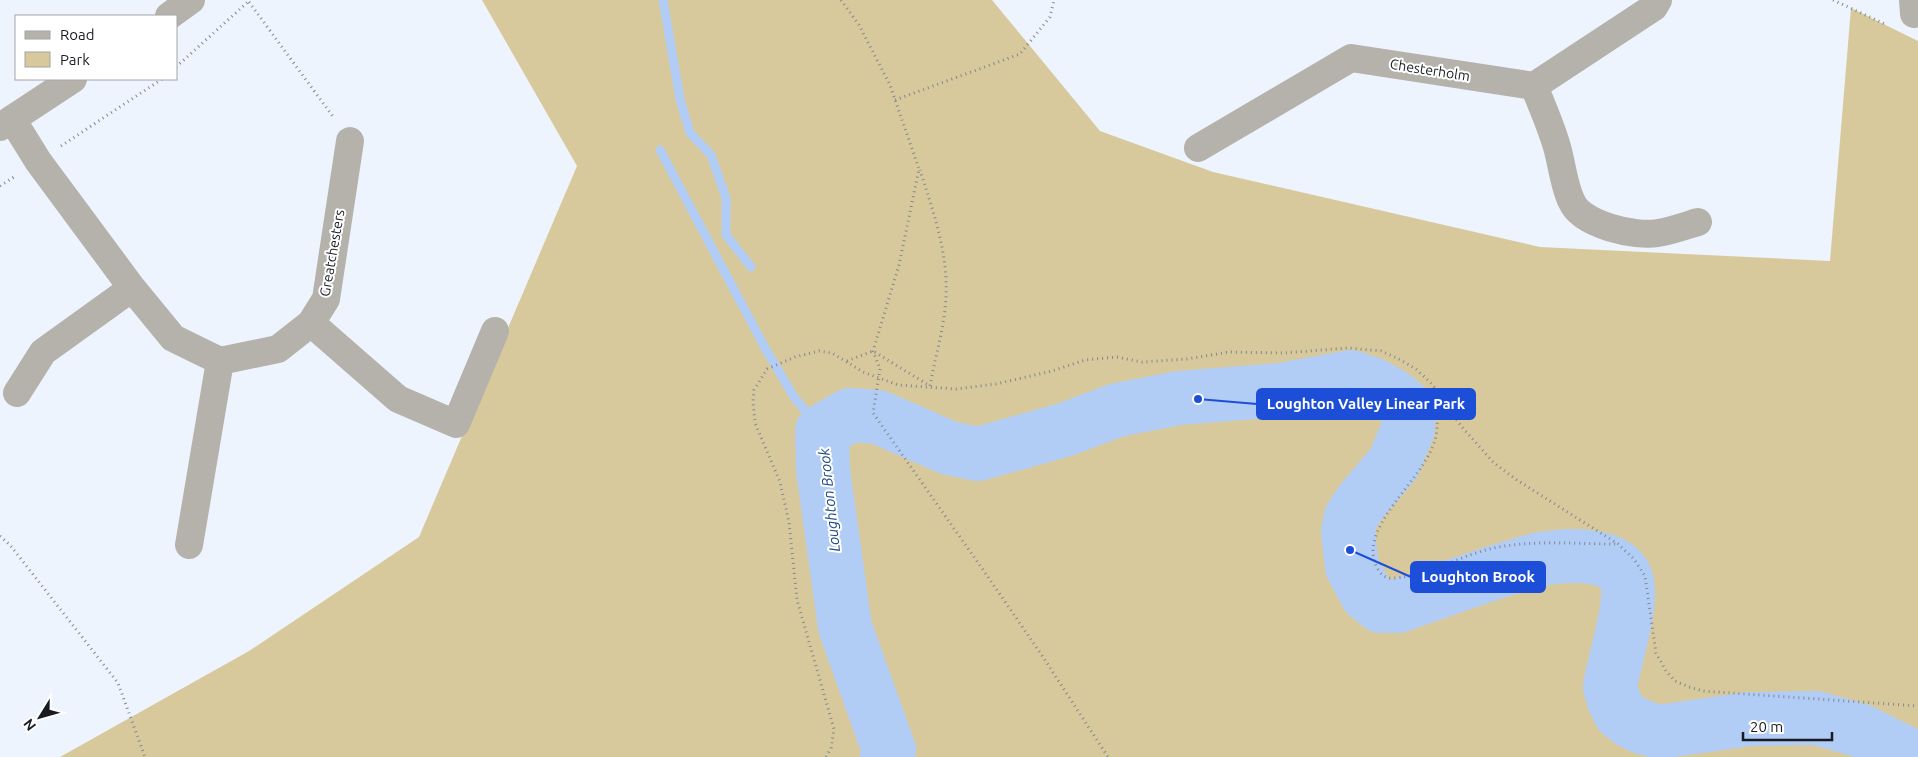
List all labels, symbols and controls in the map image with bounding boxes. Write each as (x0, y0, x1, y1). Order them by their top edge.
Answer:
legend (15, 15, 178, 80)
text: Road (60, 26, 95, 43)
text: Park (60, 51, 90, 68)
street label: Chesterholm (1389, 56, 1471, 84)
street label: Greatchesters (316, 208, 348, 298)
callout: Loughton Valley Linear Park (1257, 389, 1475, 419)
text: Loughton Valley Linear Park (1267, 395, 1466, 412)
water label: Loughton Brook (815, 447, 843, 553)
callout: Loughton Brook (1411, 562, 1545, 592)
text: Loughton Brook (1421, 568, 1535, 585)
north arrow (15, 692, 65, 742)
scale bar (1743, 710, 1832, 742)
text: N (20, 716, 39, 734)
text: 20 m (1750, 718, 1783, 735)

